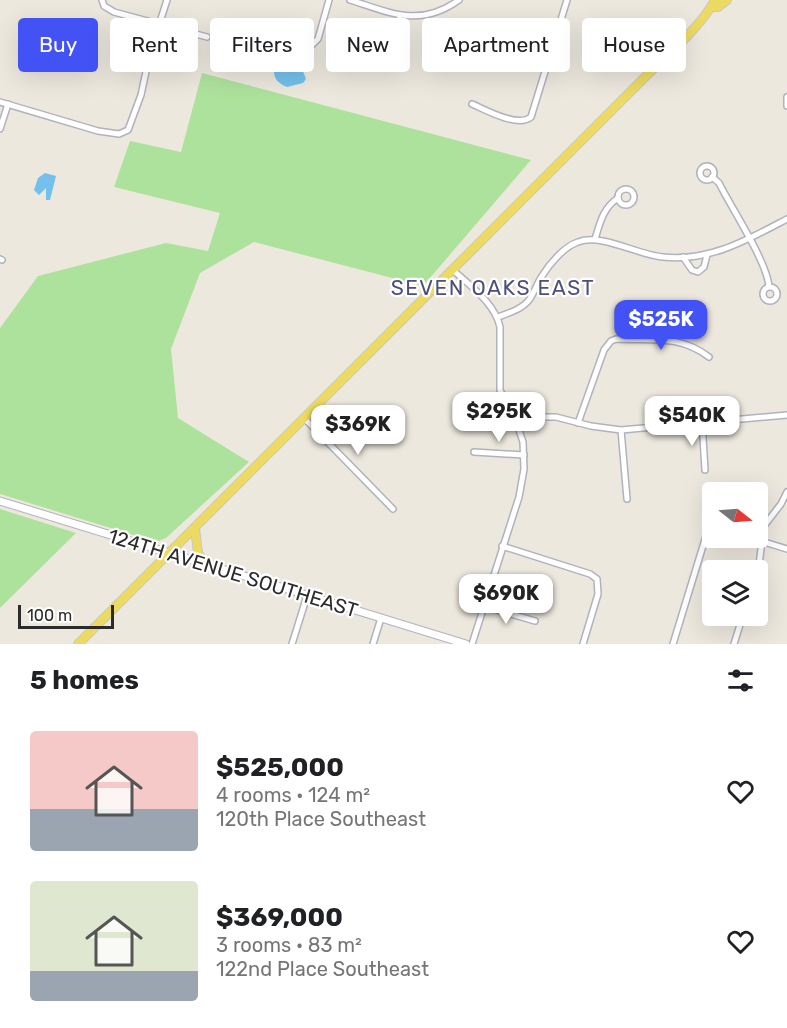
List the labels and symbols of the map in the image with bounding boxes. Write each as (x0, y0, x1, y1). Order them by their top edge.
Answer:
district label: SEVEN OAKS EAST (391, 275, 595, 300)
pin: $525K (619, 300, 703, 351)
pin: $295K (457, 392, 541, 443)
pin: $540K (650, 396, 734, 447)
pin: $369K (316, 405, 400, 456)
north arrow (702, 482, 768, 548)
street label: 124TH AVENUE SOUTHEAST (105, 524, 361, 623)
pin: $690K (464, 574, 548, 625)
scale bar (18, 602, 114, 630)

